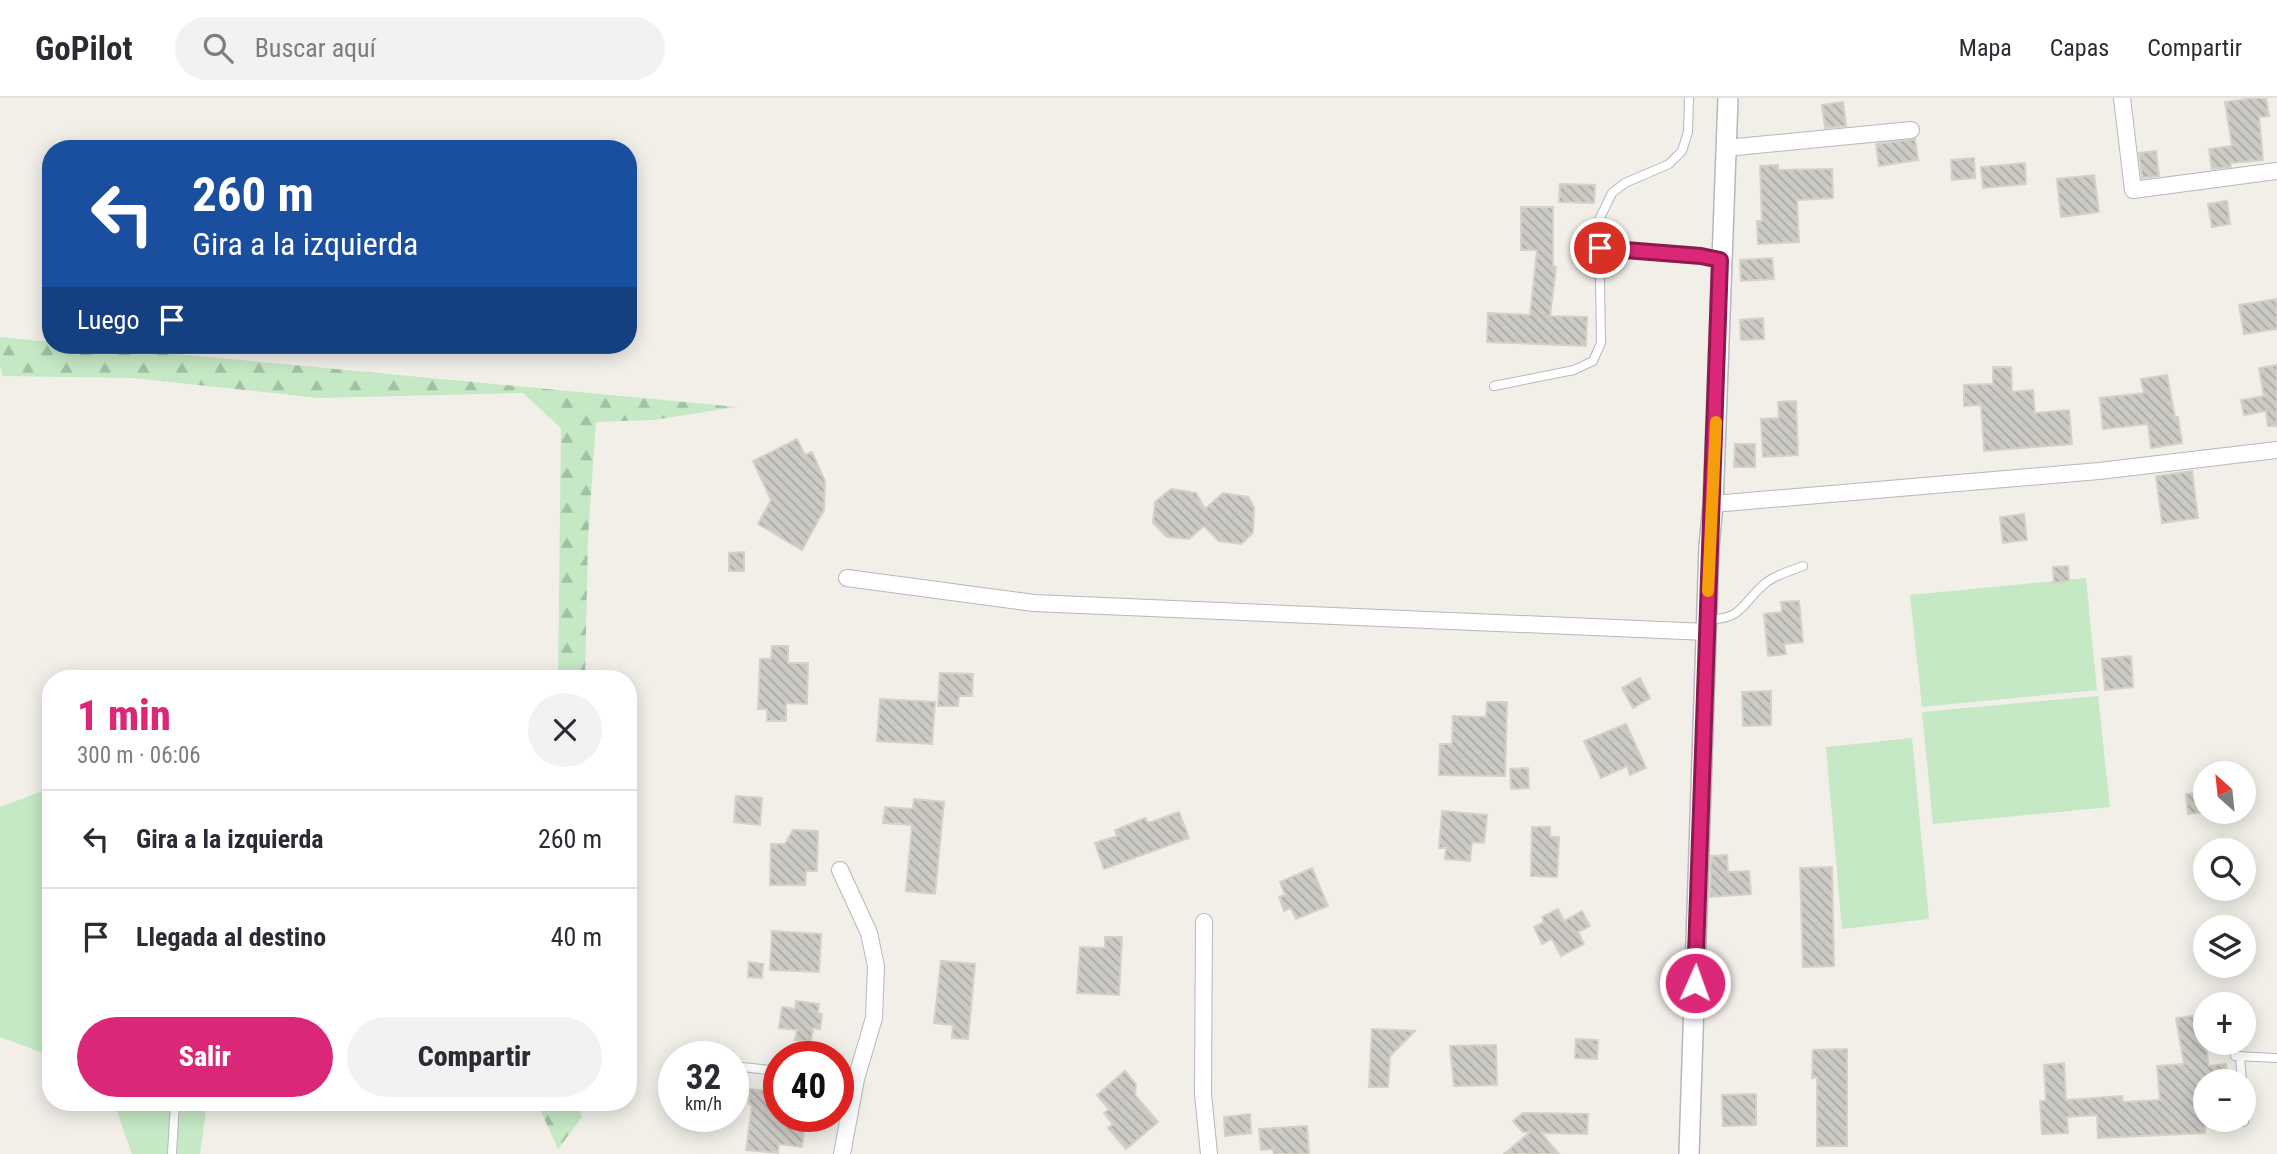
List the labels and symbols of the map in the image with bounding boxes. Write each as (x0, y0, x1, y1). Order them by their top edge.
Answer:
pin (1570, 218, 1630, 278)
north arrow (2193, 761, 2256, 824)
position arrow (1658, 946, 1732, 1020)
speed limit sign: 40 (763, 1041, 854, 1132)

